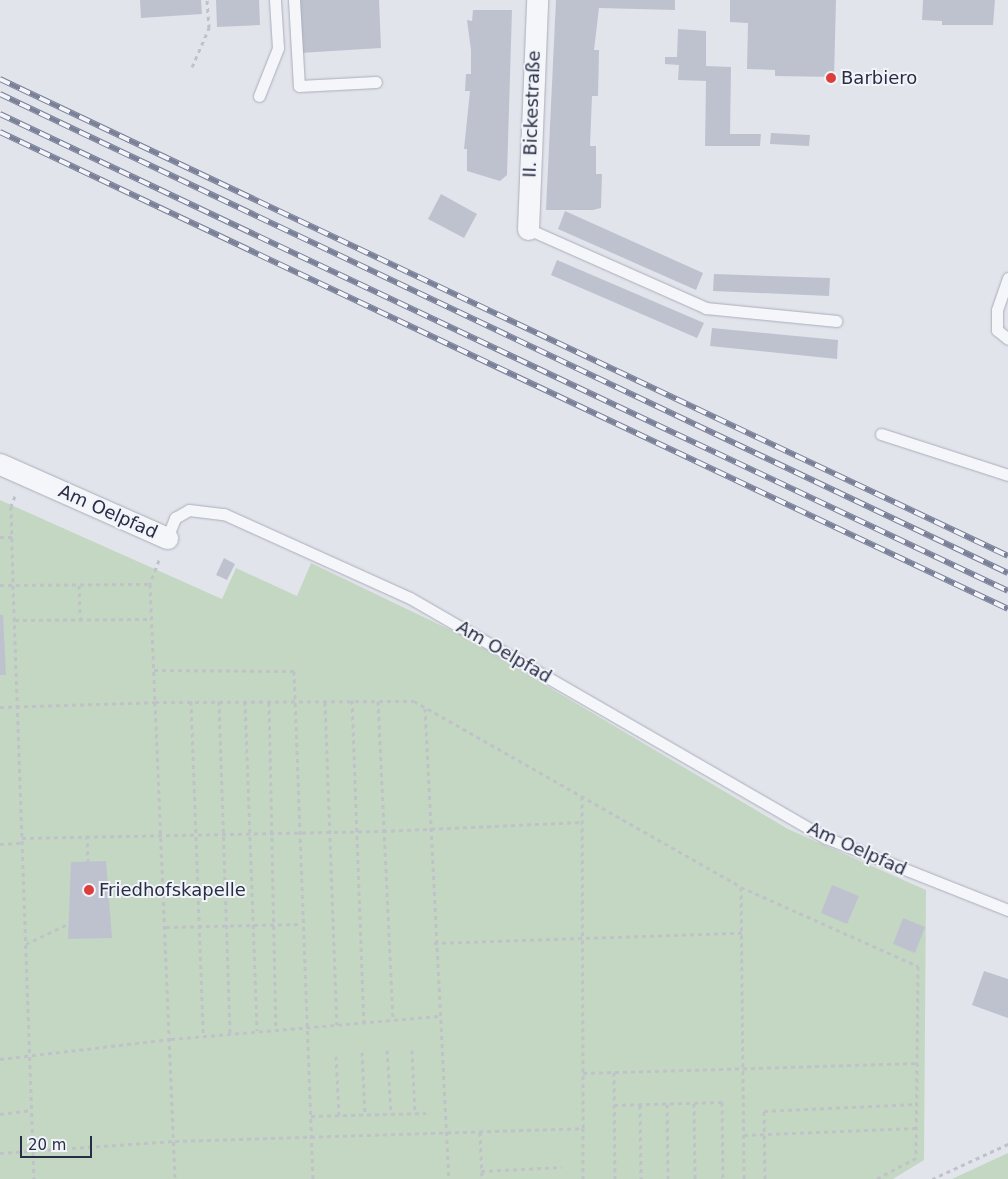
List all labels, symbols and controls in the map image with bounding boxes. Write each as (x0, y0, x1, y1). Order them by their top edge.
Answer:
street label: II. Bickestraße (519, 50, 545, 178)
place label: Barbiero (841, 67, 917, 89)
marker: Barbiero (825, 72, 837, 84)
street label: Am Oelpfad (55, 481, 161, 543)
street label: Am Oelpfad (453, 616, 555, 688)
street label: Am Oelpfad (804, 818, 910, 880)
place label: Friedhofskapelle (99, 879, 246, 901)
marker: Friedhofskapelle (83, 884, 95, 896)
scale bar (22, 1126, 95, 1158)
text: 20 m (28, 1136, 66, 1154)

